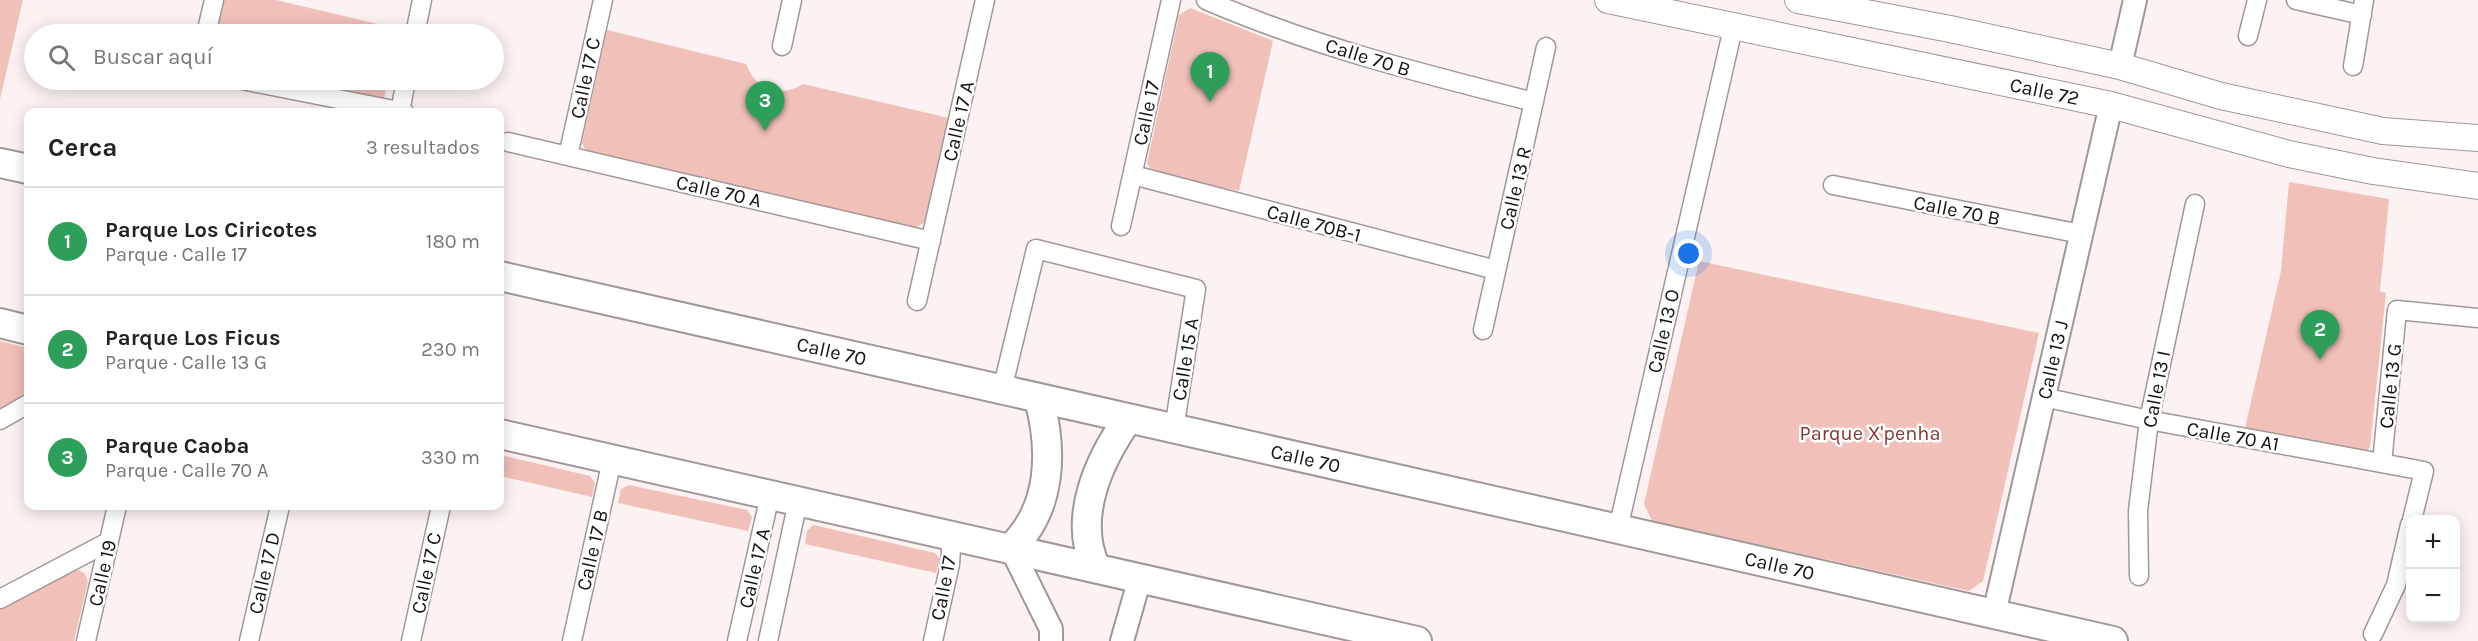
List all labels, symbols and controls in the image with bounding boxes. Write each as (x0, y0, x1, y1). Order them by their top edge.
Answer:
search box (24, 24, 504, 90)
street label: Calle 70 B (1322, 34, 1413, 81)
street label: Calle 17 C (566, 35, 605, 121)
icon: search (45, 41, 78, 74)
text: Buscar aquí (93, 44, 213, 70)
pin: 1 (1190, 52, 1230, 102)
street label: Calle 72 (2008, 73, 2081, 110)
street label: Calle 17 (1128, 78, 1165, 148)
street label: Calle 17 A (938, 79, 979, 164)
pin: 3 (746, 82, 784, 131)
text: Cerca (48, 132, 117, 163)
text: 3 resultados (366, 136, 480, 159)
street label: Calle 13 R (1495, 144, 1536, 232)
street label: Calle 70 A (674, 170, 764, 212)
street label: Calle 70 B (1912, 191, 2002, 230)
street label: Calle 70B-1 (1264, 200, 1364, 247)
text: Parque Los Ciricotes (105, 217, 317, 243)
text: 1 (64, 230, 71, 253)
text: 180 m (426, 230, 480, 253)
your location (1674, 239, 1703, 268)
text: Parque · Calle 17 (105, 243, 247, 266)
street label: Calle 13 O (1643, 287, 1684, 375)
pin: 2 (2300, 310, 2340, 360)
street label: Calle 15 A (1168, 316, 1203, 402)
street label: Calle 13 J (2033, 318, 2073, 402)
text: Parque Los Ficus (105, 325, 281, 351)
street label: Calle 70 (794, 332, 869, 371)
text: 2 (61, 338, 74, 361)
text: 230 m (421, 338, 480, 361)
street label: Calle 13 G (2375, 342, 2406, 430)
street label: Calle 13 I (2138, 348, 2175, 430)
text: Parque · Calle 13 G (105, 351, 267, 374)
street label: Calle 70 A1 (2185, 417, 2281, 456)
park label: Parque X'penha (1800, 422, 1940, 445)
text: Parque Caoba (105, 433, 249, 459)
street label: Calle 70 (1268, 440, 1343, 478)
text: 3 (61, 446, 74, 469)
text: 330 m (421, 446, 480, 469)
text: Parque · Calle 70 A (105, 459, 268, 482)
street label: Calle 17 B (572, 507, 613, 593)
map controls (2406, 515, 2460, 623)
button: + (2406, 515, 2460, 569)
street label: Calle 17 A (734, 526, 775, 611)
street label: Calle 17 D (244, 530, 285, 616)
street label: Calle 17 C (407, 530, 446, 616)
street label: Calle 19 (84, 538, 121, 609)
street label: Calle 70 (1742, 547, 1817, 585)
street label: Calle 17 (926, 553, 961, 622)
button: − (2406, 569, 2460, 623)

